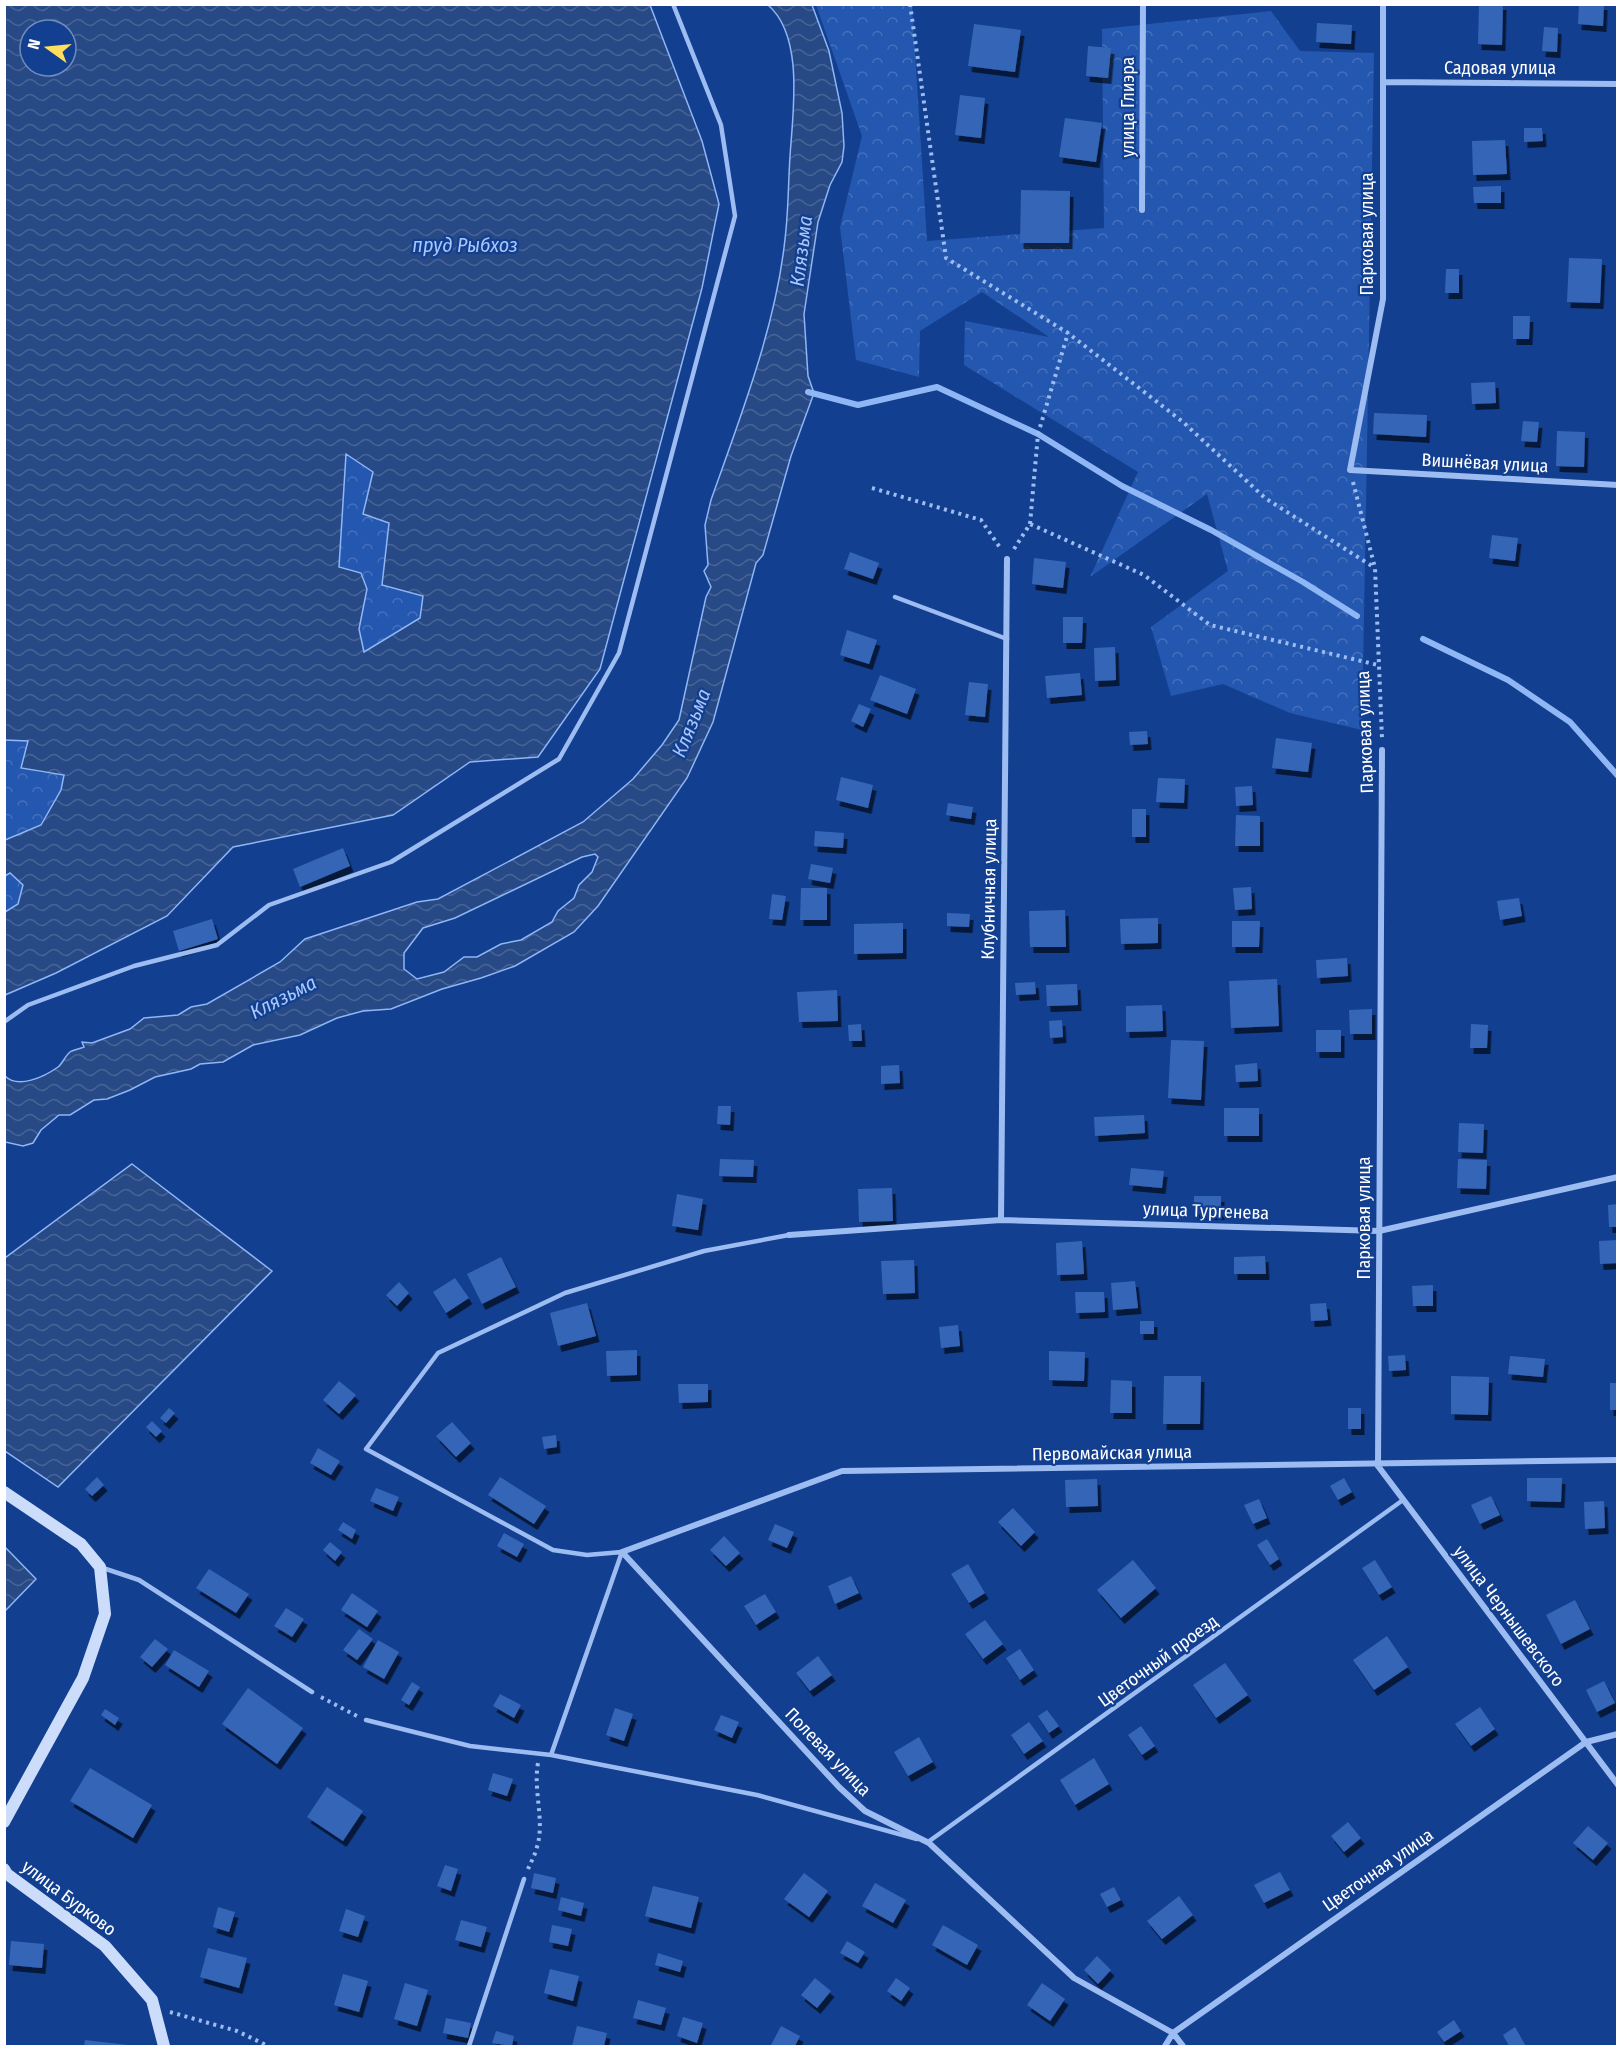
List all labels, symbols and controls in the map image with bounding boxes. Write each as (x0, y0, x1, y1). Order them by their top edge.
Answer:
north arrow (18, 18, 78, 78)
text: N (24, 37, 44, 51)
street label: улица Глиэра (1117, 56, 1139, 157)
street label: Садовая улица (1444, 57, 1556, 79)
street label: Парковая улица (1356, 172, 1378, 295)
water label: Клязьма (785, 214, 817, 288)
water label: пруд Рыбхоз (412, 233, 518, 257)
street label: Вишнёвая улица (1421, 449, 1549, 477)
street label: Парковая улица (1352, 670, 1378, 794)
water label: Клязьма (666, 685, 716, 761)
street label: Клубничная улица (977, 818, 1001, 960)
water label: Клязьма (246, 970, 320, 1024)
street label: Парковая улица (1353, 1156, 1375, 1279)
street label: улица Тургенева (1143, 1198, 1270, 1224)
street label: Первомайская улица (1032, 1441, 1192, 1465)
street label: улица Чернышевского (1449, 1541, 1569, 1691)
street label: Цветочный проезд (1094, 1610, 1222, 1712)
street label: Полевая улица (780, 1703, 876, 1801)
street label: Цветочная улица (1318, 1824, 1438, 1916)
street label: улица Бурково (17, 1855, 121, 1941)

